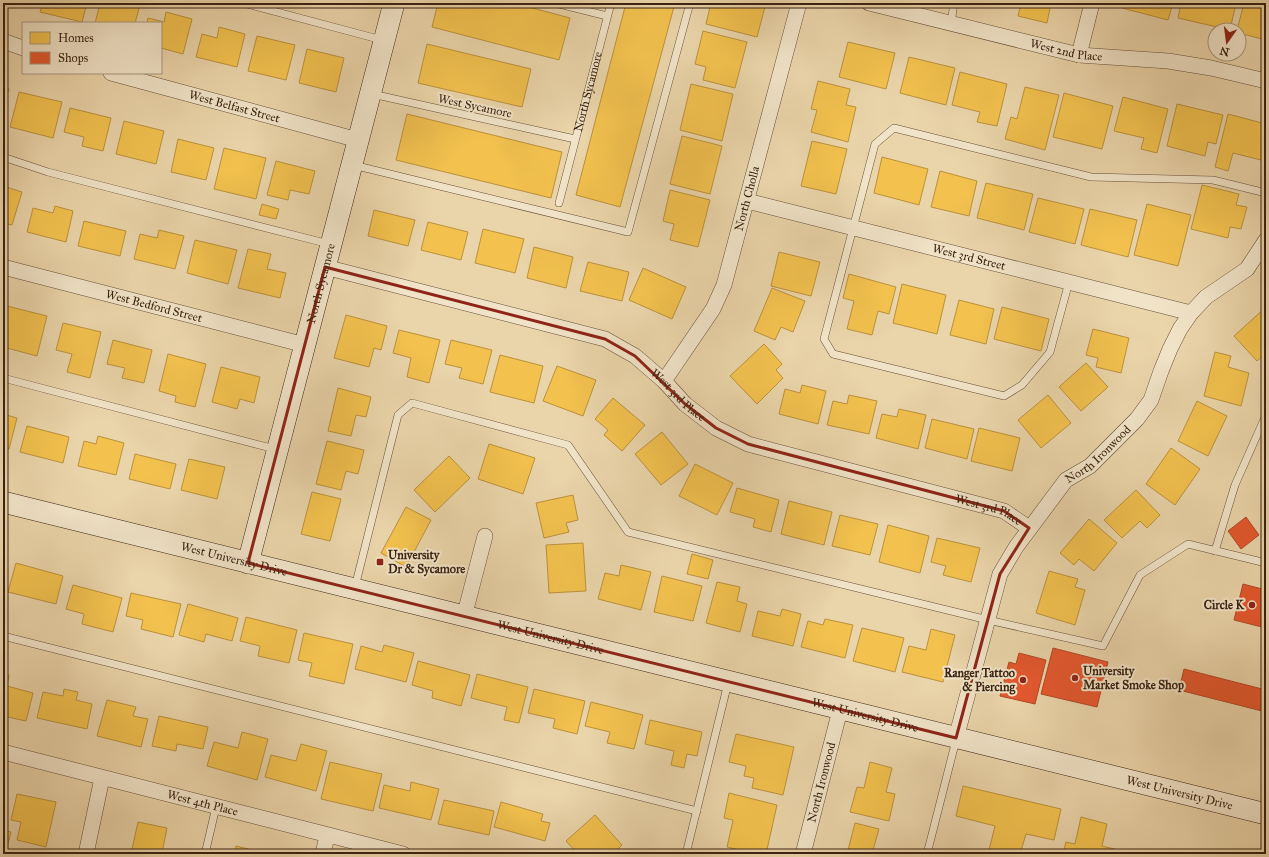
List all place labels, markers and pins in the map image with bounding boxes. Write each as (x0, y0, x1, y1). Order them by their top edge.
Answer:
place label: University Dr & Sycamore (388, 548, 465, 577)
marker: University Dr & Sycamore (375, 557, 385, 567)
place label: Circle K (1204, 598, 1244, 612)
marker: Circle K (1247, 600, 1257, 610)
place label: University Market Smoke Shop (1083, 664, 1184, 693)
place label: Ranger Tattoo & Piercing (944, 666, 1015, 695)
marker: University Market Smoke Shop (1070, 673, 1080, 683)
marker: Ranger Tattoo & Piercing (1018, 675, 1028, 685)

